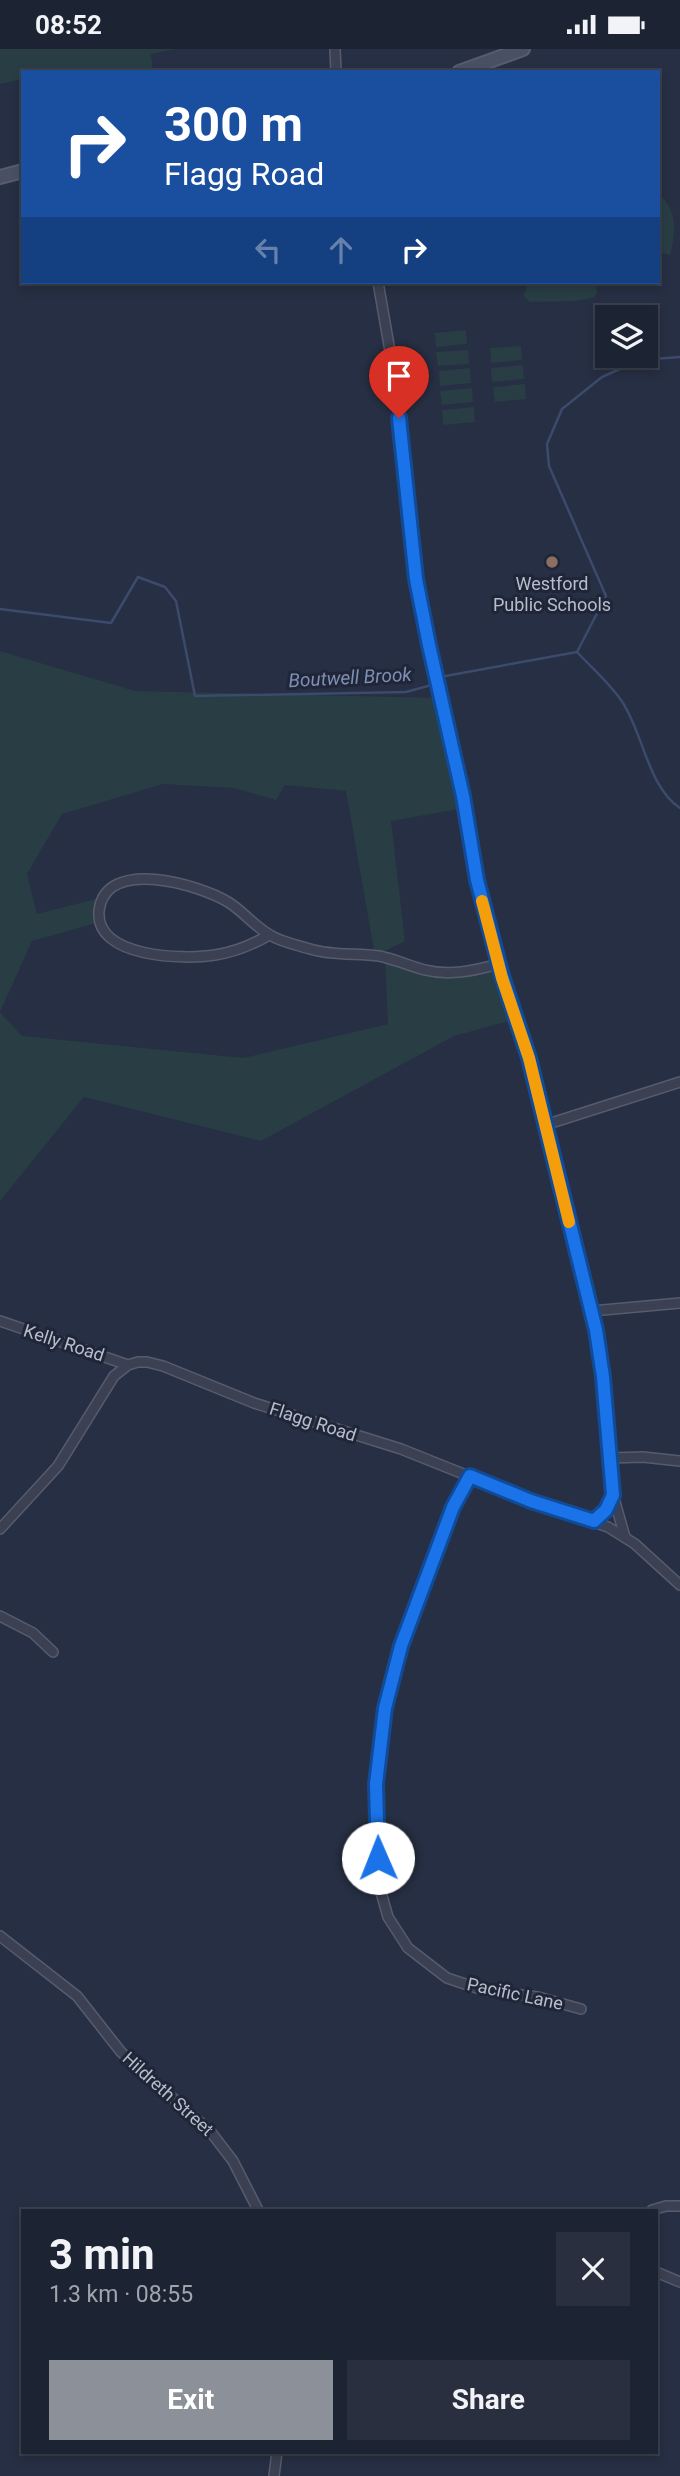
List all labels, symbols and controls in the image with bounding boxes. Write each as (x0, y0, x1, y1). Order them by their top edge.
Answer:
text: 08:52 (35, 10, 102, 40)
text: 300 m (164, 96, 303, 153)
icon: right (49, 98, 140, 189)
text: Flagg Road (164, 155, 324, 193)
icon: left (249, 231, 287, 269)
icon: ahead (322, 231, 360, 269)
icon: right (395, 231, 433, 269)
map controls (595, 305, 658, 368)
button: layers (595, 305, 658, 368)
pin (369, 346, 429, 418)
icon: arrive (380, 357, 418, 395)
marker: Westford Public Schools (544, 554, 560, 570)
place label: Westford Public Schools (493, 573, 611, 615)
water label: Boutwell Brook (288, 663, 413, 692)
street label: Kelly Road (21, 1320, 107, 1365)
street label: Flagg Road (267, 1398, 359, 1445)
position arrow (341, 1821, 415, 1895)
street label: Pacific Lane (465, 1973, 565, 2014)
street label: Hildreth Street (119, 2047, 218, 2140)
text: 3 min (49, 2230, 155, 2279)
button: close (556, 2232, 630, 2306)
text: 1.3 km · 08:55 (49, 2281, 193, 2308)
button: Exit (49, 2360, 333, 2440)
button: Share (347, 2360, 630, 2440)

